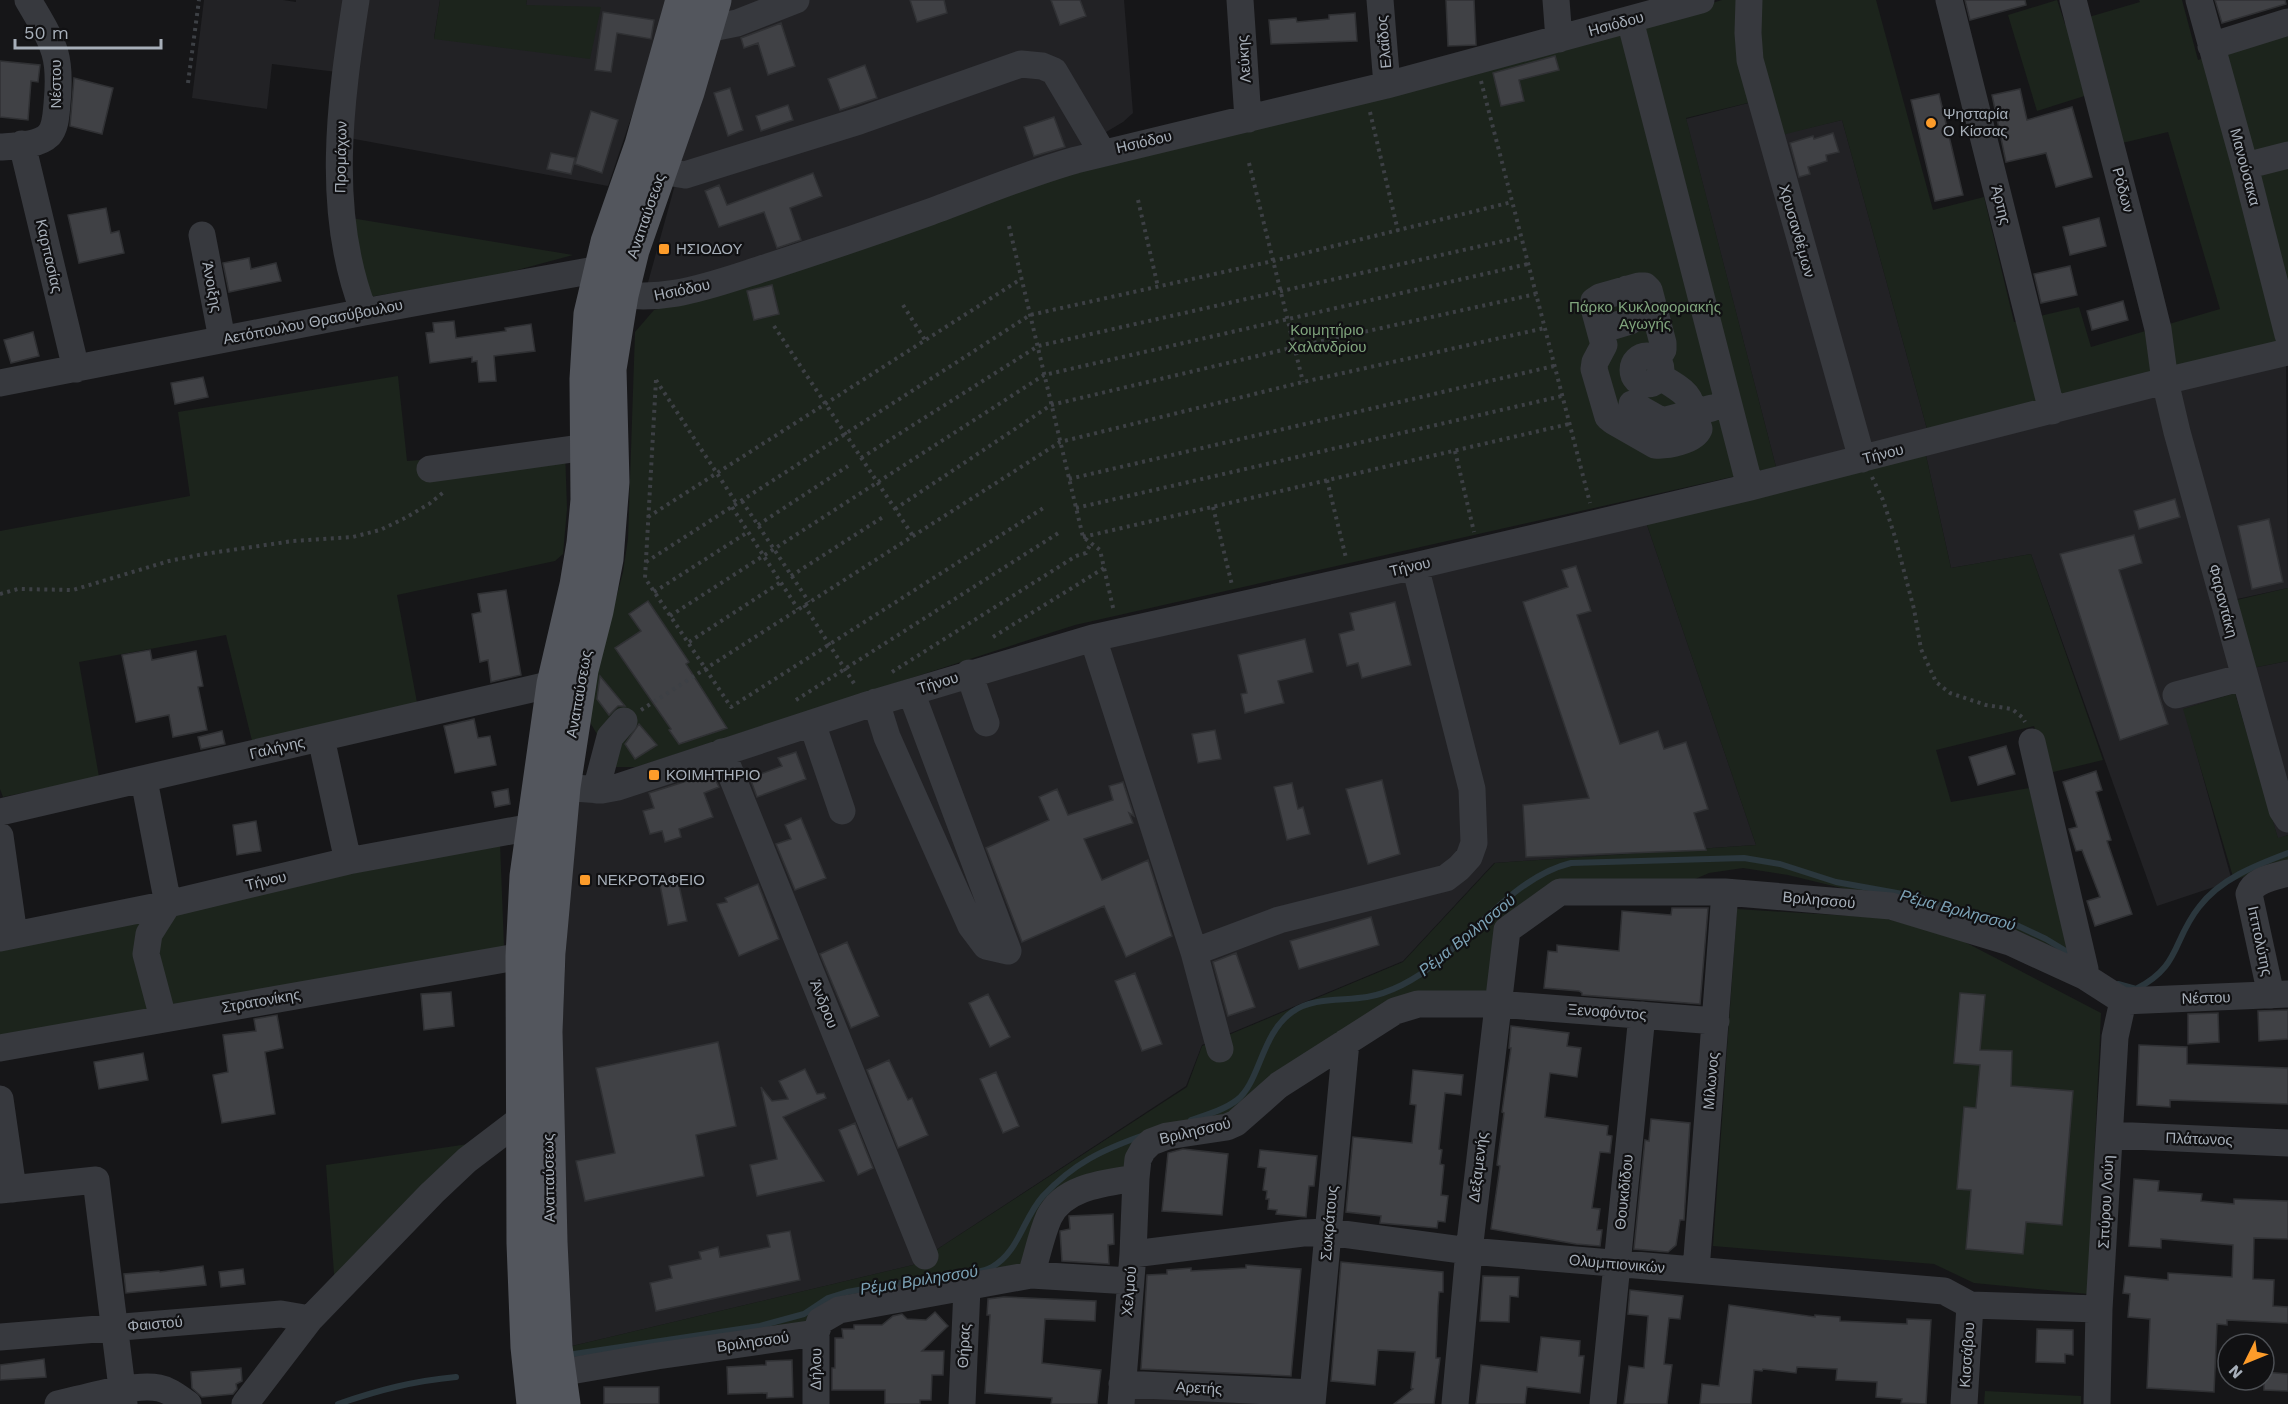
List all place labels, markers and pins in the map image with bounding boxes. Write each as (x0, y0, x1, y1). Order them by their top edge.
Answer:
place label: Ψησταρία Ο Κίσσας (1943, 105, 2008, 140)
marker: Ψησταρία Ο Κίσσας (1924, 116, 1938, 130)
place label: ΗΣΙΟΔΟΥ (676, 240, 743, 258)
marker: ΗΣΙΟΔΟΥ (657, 242, 671, 256)
place label: ΚΟΙΜΗΤΗΡΙΟ (666, 766, 761, 784)
marker: ΚΟΙΜΗΤΗΡΙΟ (647, 768, 661, 782)
place label: ΝΕΚΡΟΤΑΦΕΙΟ (597, 871, 705, 889)
marker: ΝΕΚΡΟΤΑΦΕΙΟ (578, 873, 592, 887)

